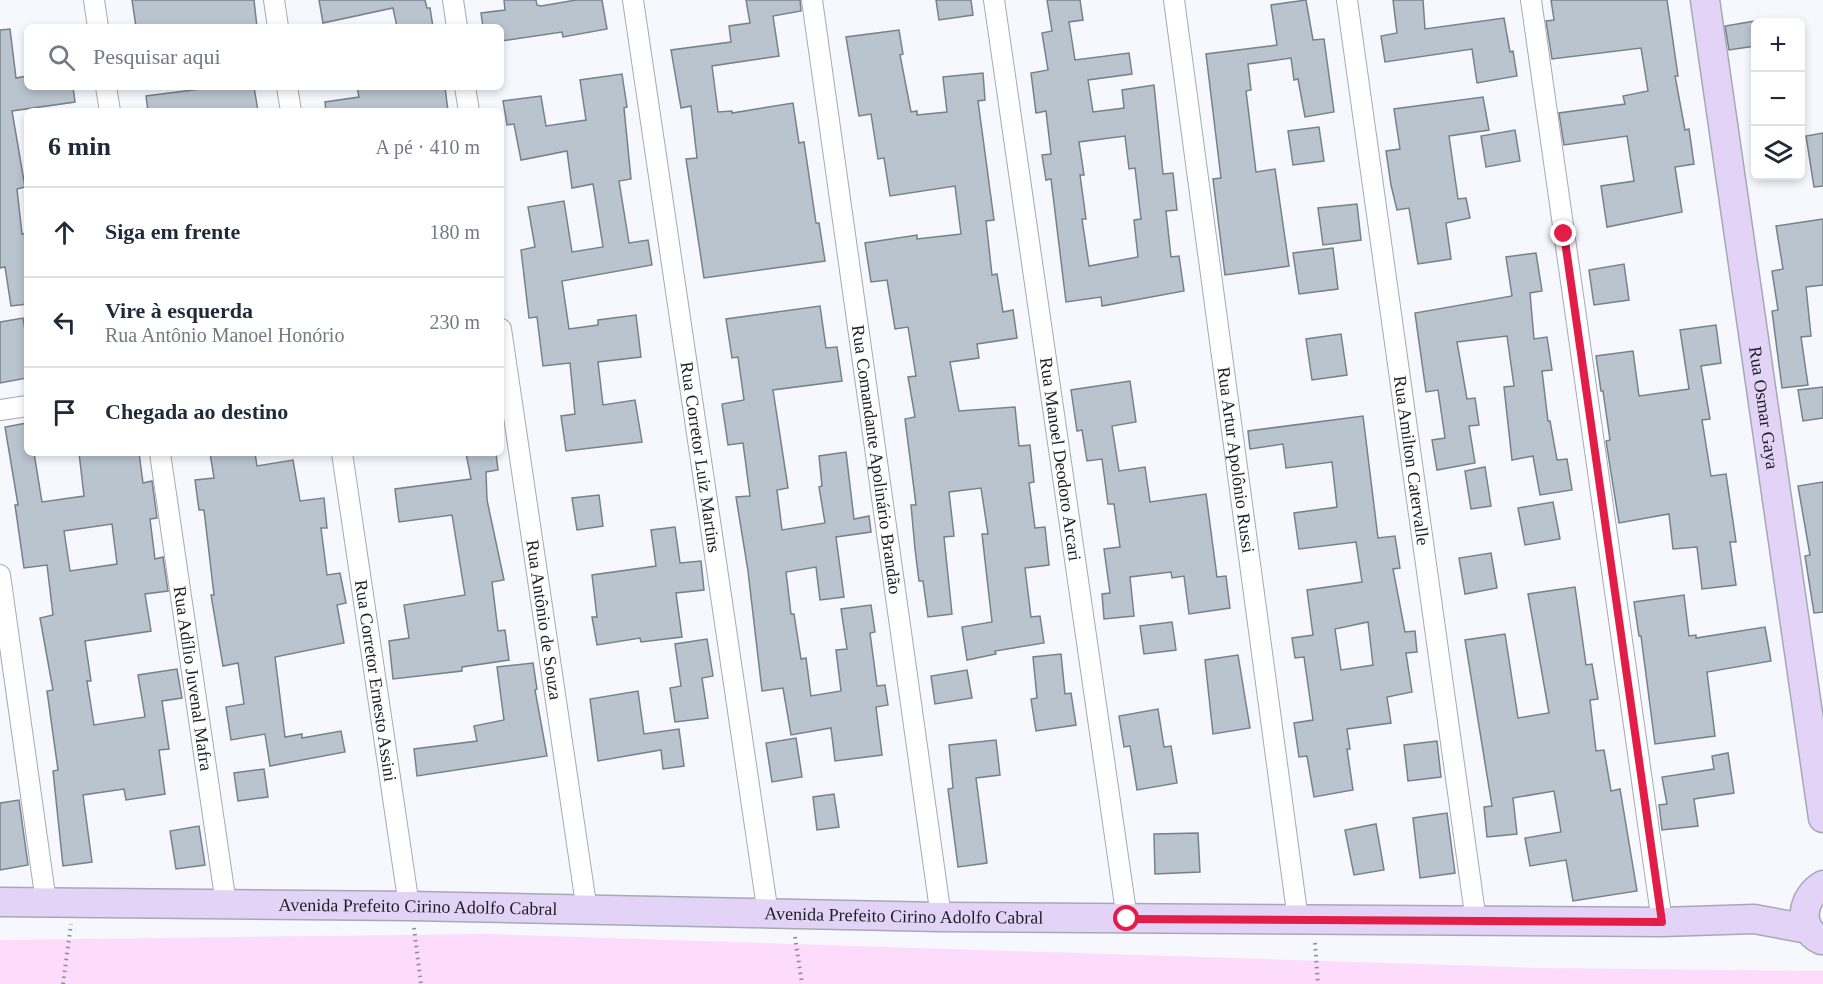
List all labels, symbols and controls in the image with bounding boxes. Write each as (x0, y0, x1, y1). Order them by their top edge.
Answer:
map controls (1751, 18, 1805, 180)
button: + (1751, 18, 1805, 72)
search box (24, 24, 504, 90)
icon: search (45, 41, 78, 74)
text: Pesquisar aqui (93, 44, 221, 69)
button: − (1751, 72, 1805, 126)
button: layers (1751, 126, 1805, 180)
text: 6 min (48, 132, 111, 161)
text: A pé · 410 m (376, 136, 480, 158)
icon: ahead (48, 216, 81, 249)
text: Siga em frente (105, 219, 240, 244)
route end (1550, 220, 1576, 246)
text: 180 m (429, 221, 480, 243)
text: Vire à esquerda (105, 298, 253, 323)
icon: left (48, 306, 81, 339)
text: 230 m (429, 311, 480, 333)
text: Rua Antônio Manoel Honório (105, 324, 344, 346)
street label: Rua Comandante Apolinário Brandão (848, 324, 905, 595)
street label: Rua Osmar Gaya (1745, 345, 1783, 471)
street label: Rua Manoel Deodoro Arcari (1036, 356, 1085, 562)
street label: Rua Corretor Luiz Martins (677, 360, 724, 554)
street label: Rua Artur Apolônio Russi (1214, 366, 1258, 554)
street label: Rua Amilton Catervalle (1390, 374, 1433, 547)
icon: arrive (48, 396, 81, 429)
text: Chegada ao destino (105, 399, 288, 424)
street label: Rua Antônio de Souza (522, 538, 566, 701)
street label: Rua Corretor Ernesto Assini (351, 578, 400, 783)
street label: Rua Adílio Juvenal Mafra (170, 585, 216, 772)
street label: Avenida Prefeito Cirino Adolfo Cabral (278, 895, 558, 919)
street label: Avenida Prefeito Cirino Adolfo Cabral (764, 903, 1043, 928)
route start (1113, 905, 1139, 931)

